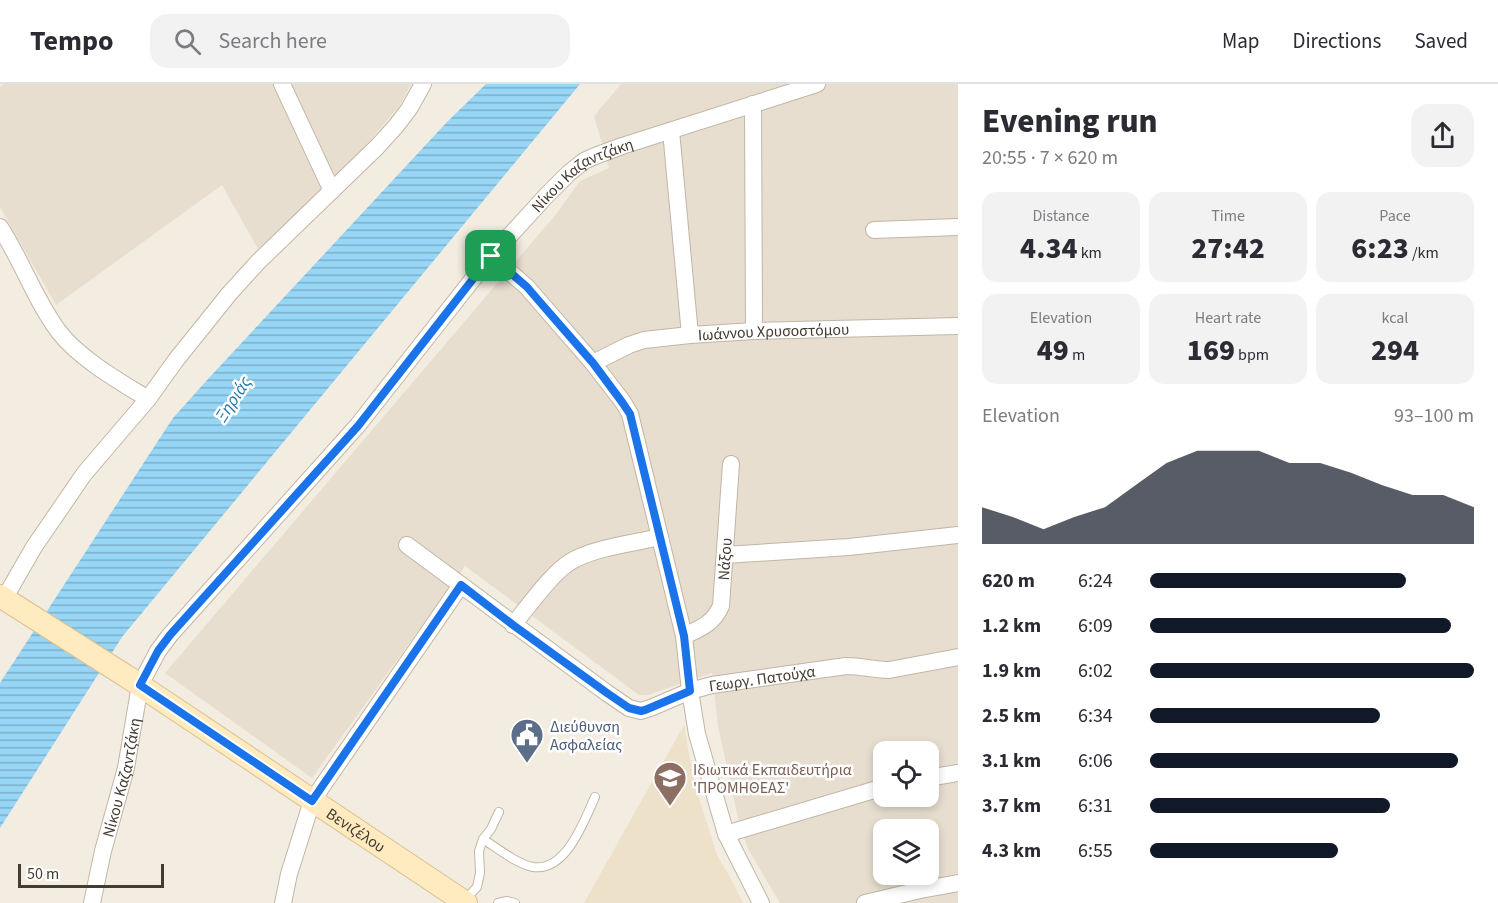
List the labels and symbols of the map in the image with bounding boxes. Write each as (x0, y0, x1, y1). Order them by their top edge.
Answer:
street label: Νίκου Καζαντζάκη (526, 133, 636, 218)
pin (465, 230, 516, 281)
street label: Ιωάννου Χρυσοστόμου (697, 319, 849, 346)
water label: Ξηριάς (209, 371, 258, 428)
street label: Νάξου (713, 537, 738, 581)
street label: Γεωργ. Πατούχα (707, 660, 817, 697)
street label: Νίκου Καζαντζάκη (97, 716, 146, 840)
place label: Διεύθυνση Ασφαλείας (550, 716, 622, 756)
public building icon: Διεύθυνση Ασφαλείας (509, 717, 545, 764)
place label: Ιδιωτικά Εκπαιδευτήρια 'ΠΡΟΜΗΘΕΑΣ' (693, 759, 852, 799)
school or university icon: Ιδιωτικά Εκπαιδευτήρια 'ΠΡΟΜΗΘΕΑΣ' (652, 760, 688, 807)
street label: Βενιζέλου (322, 803, 389, 858)
scale bar (18, 861, 164, 888)

